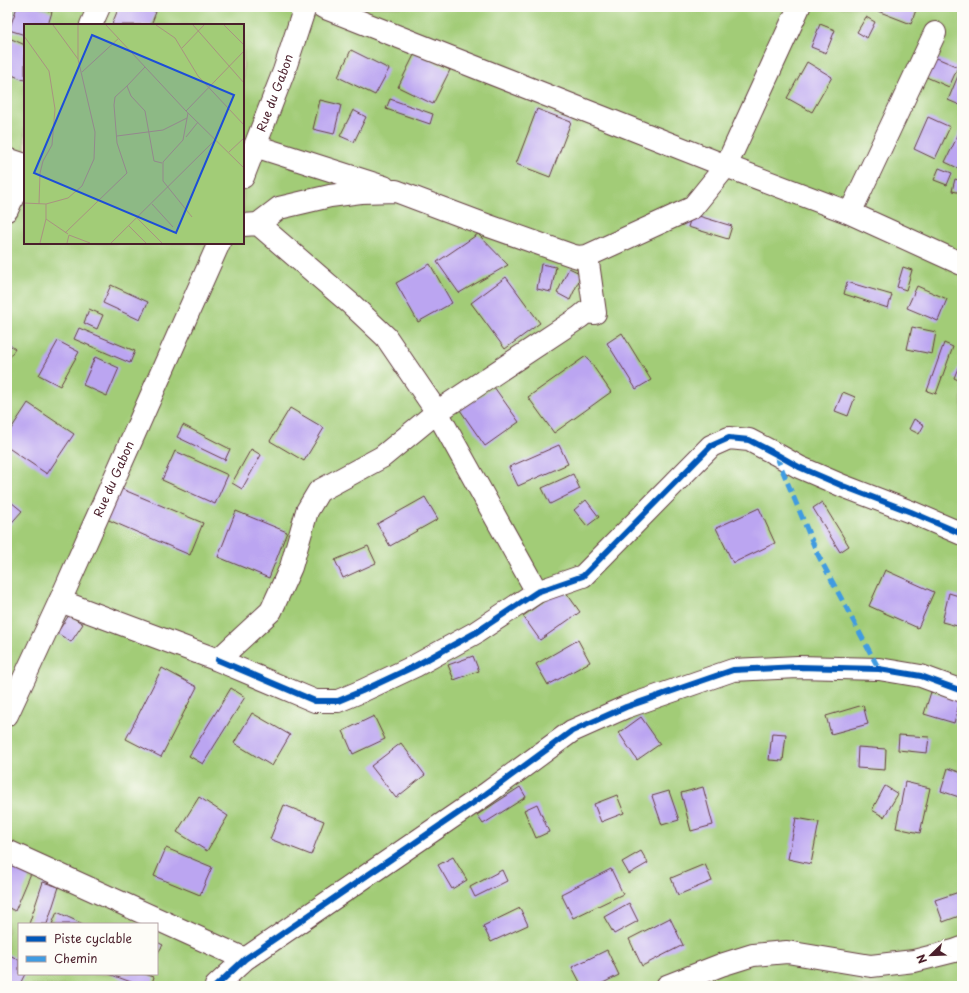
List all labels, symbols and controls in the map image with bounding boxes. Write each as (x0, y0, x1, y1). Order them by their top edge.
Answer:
inset map (24, 24, 244, 244)
street label: Rue du Gabon (251, 51, 297, 134)
street label: Rue du Gabon (88, 438, 138, 520)
legend (18, 923, 158, 975)
text: Piste cyclable (54, 929, 132, 947)
north arrow (911, 935, 951, 975)
text: Chemin (54, 949, 98, 967)
text: N (912, 952, 931, 966)

